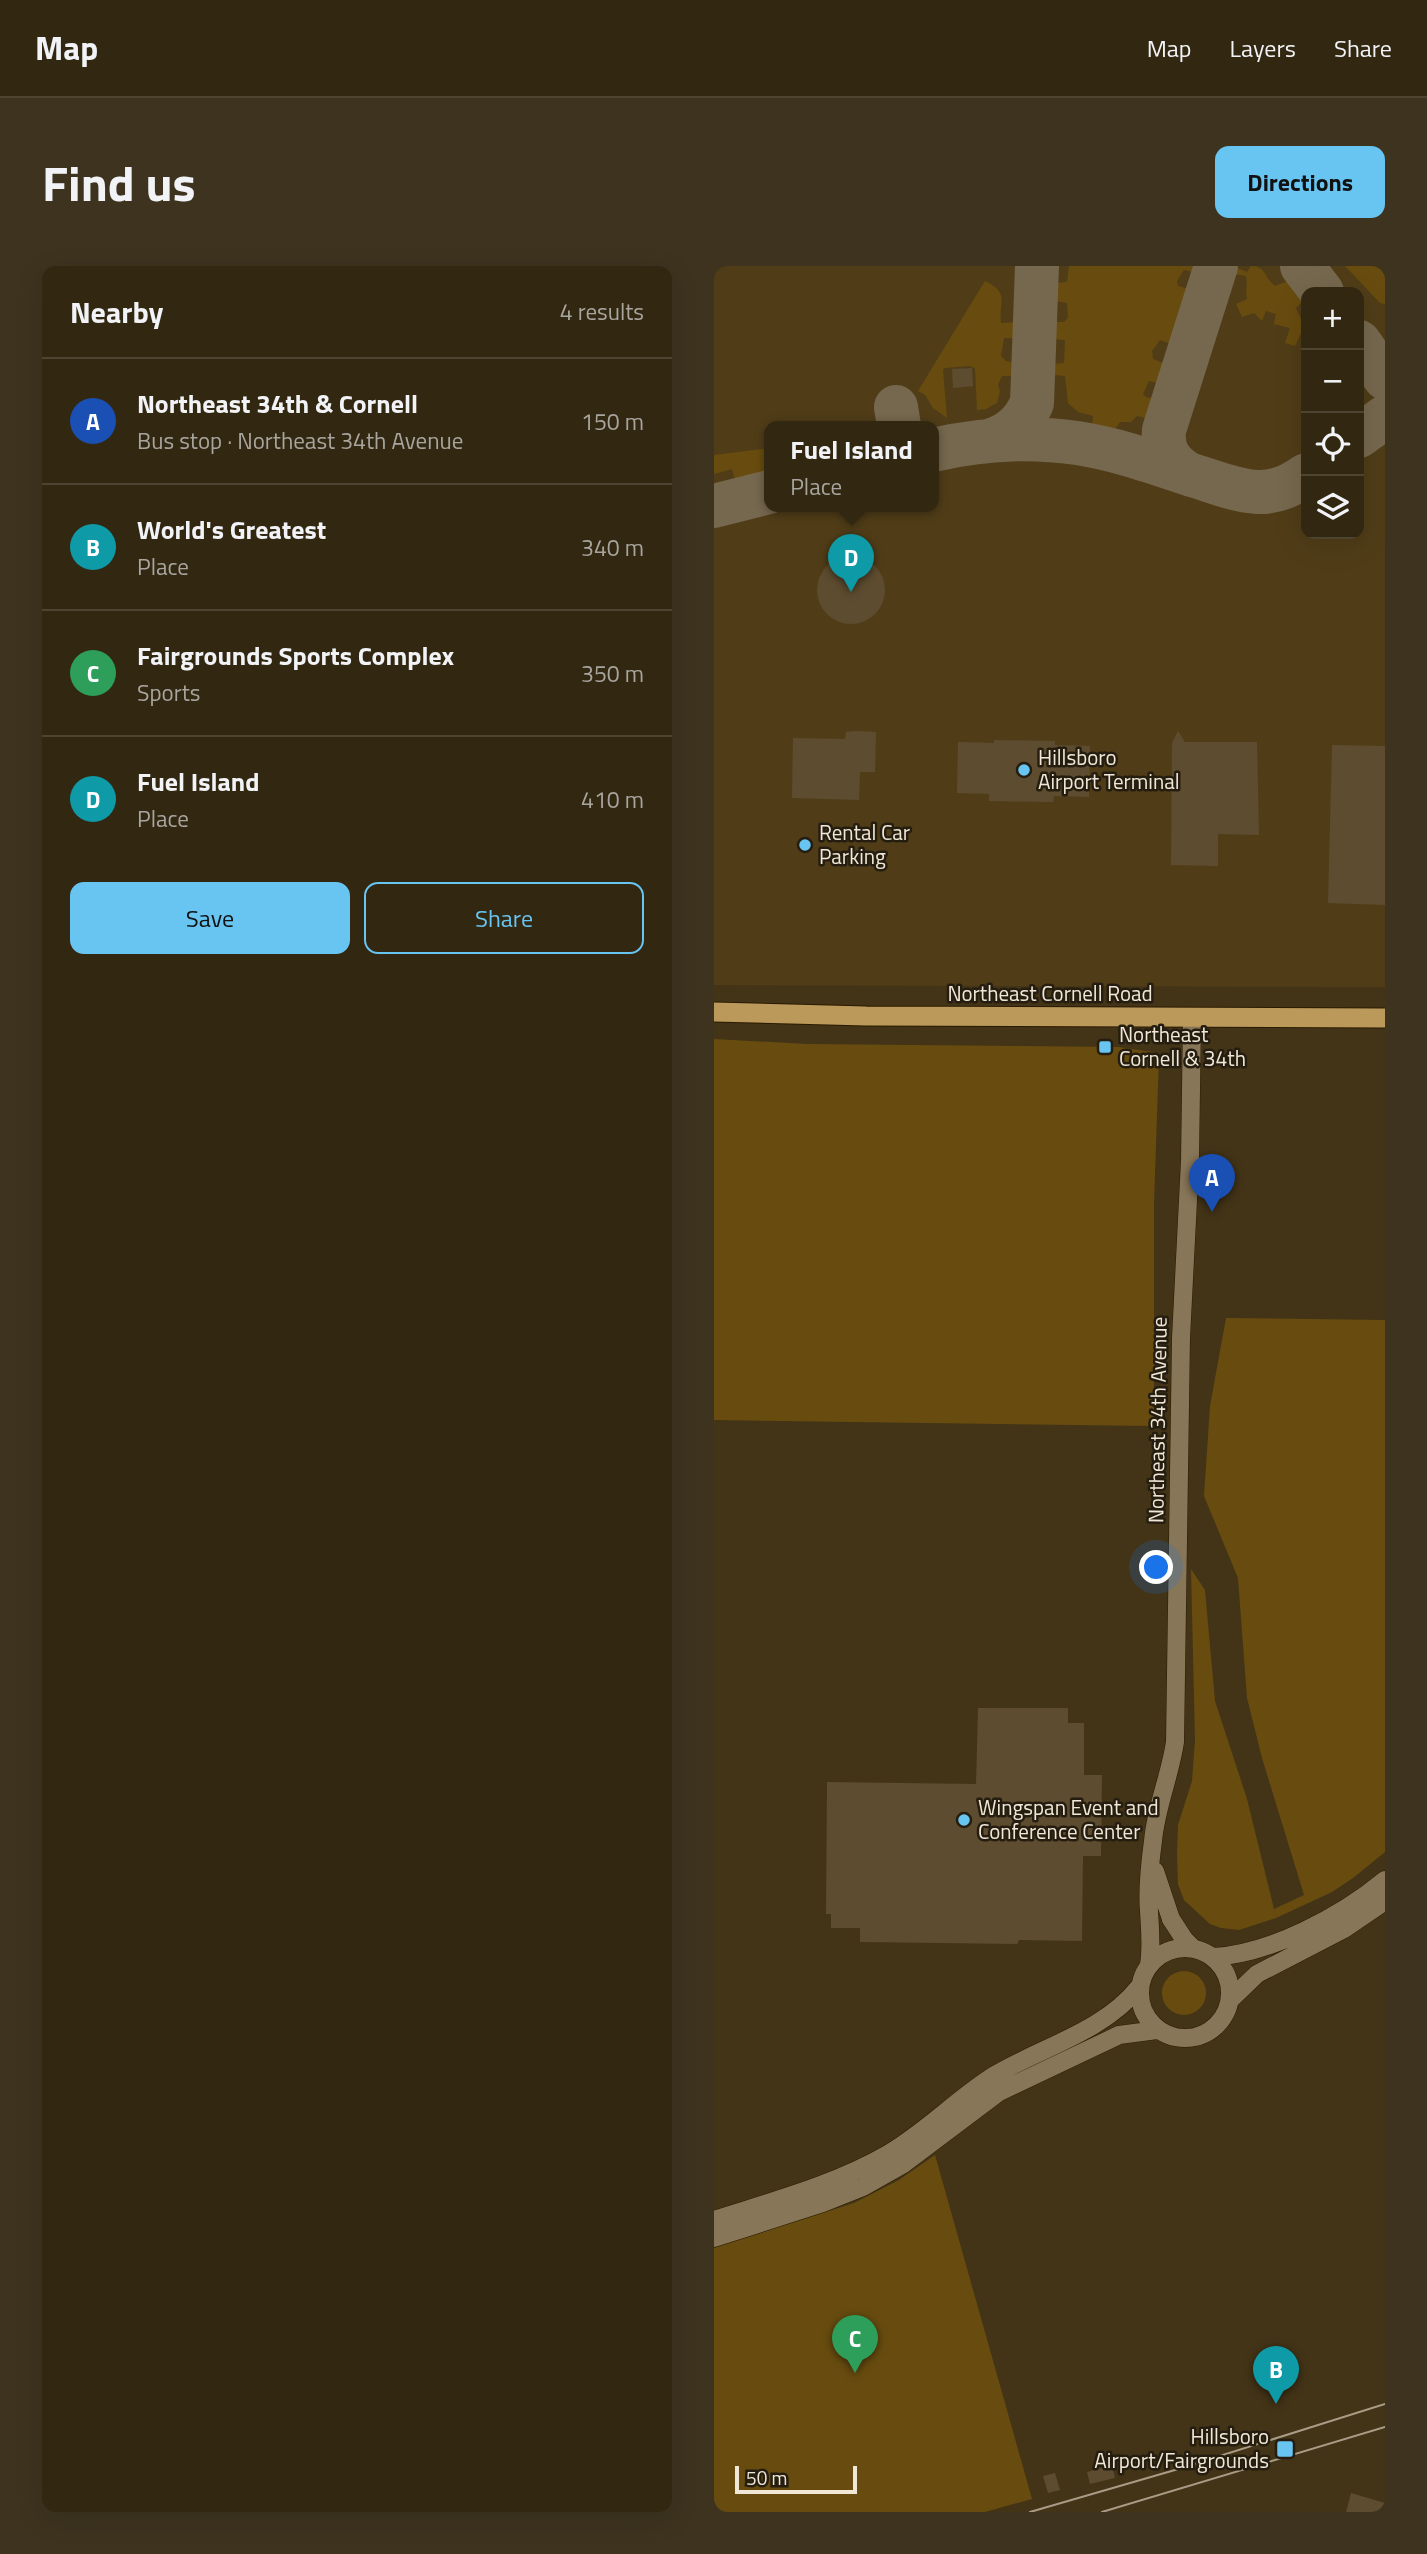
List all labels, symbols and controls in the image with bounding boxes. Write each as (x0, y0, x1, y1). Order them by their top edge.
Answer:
text: Map (35, 23, 98, 73)
text: Map (1147, 30, 1192, 66)
text: Layers (1230, 30, 1296, 66)
text: Share (1334, 30, 1392, 66)
text: Find us (42, 145, 196, 220)
button: Directions (1215, 146, 1385, 218)
map controls (1301, 287, 1364, 539)
button: + (1301, 287, 1364, 350)
text: Nearby (70, 289, 163, 335)
text: 4 results (560, 294, 644, 329)
button: − (1301, 350, 1364, 413)
text: Northeast 34th & Cornell (137, 384, 418, 423)
text: A (86, 404, 100, 439)
text: 150 m (581, 404, 644, 439)
button: locate (1301, 413, 1364, 476)
popup (764, 421, 939, 512)
text: Bus stop · Northeast 34th Avenue (137, 423, 463, 458)
text: Fuel Island (790, 430, 913, 469)
text: Place (790, 469, 842, 504)
button: layers (1301, 476, 1364, 539)
text: World's Greatest (137, 510, 326, 549)
text: B (86, 530, 100, 565)
text: 340 m (581, 530, 644, 565)
pin: D (828, 534, 874, 592)
text: Place (137, 549, 189, 584)
text: Fairgrounds Sports Complex (137, 636, 454, 675)
text: C (87, 656, 99, 691)
text: 350 m (581, 656, 644, 691)
text: Sports (137, 675, 200, 710)
place label: Hillsboro Airport Terminal (1038, 741, 1180, 797)
text: Fuel Island (137, 762, 260, 801)
marker: Hillsboro Airport Terminal (1016, 762, 1032, 778)
text: D (86, 782, 100, 817)
text: 410 m (581, 782, 644, 817)
text: Place (137, 801, 189, 836)
place label: Rental Car Parking (819, 816, 910, 872)
marker: Rental Car Parking (797, 837, 813, 853)
button: Save (70, 882, 350, 954)
button: Share (364, 882, 644, 954)
street label: Northeast Cornell Road (947, 977, 1153, 1009)
place label: Northeast Cornell & 34th (1119, 1018, 1246, 1074)
marker: Northeast Cornell & 34th (1097, 1039, 1113, 1055)
pin: A (1189, 1154, 1235, 1212)
street label: Northeast 34th Avenue (1139, 1316, 1175, 1523)
your location (1139, 1550, 1173, 1584)
place label: Wingspan Event and Conference Center (978, 1791, 1159, 1847)
marker: Wingspan Event and Conference Center (956, 1812, 972, 1828)
pin: C (832, 2315, 878, 2373)
pin: B (1253, 2346, 1299, 2404)
place label: Hillsboro Airport/Fairgrounds (1094, 2420, 1269, 2476)
marker: Hillsboro Airport/Fairgrounds (1275, 2439, 1295, 2459)
scale bar (735, 2463, 858, 2495)
text: 50 m (746, 2463, 787, 2492)

